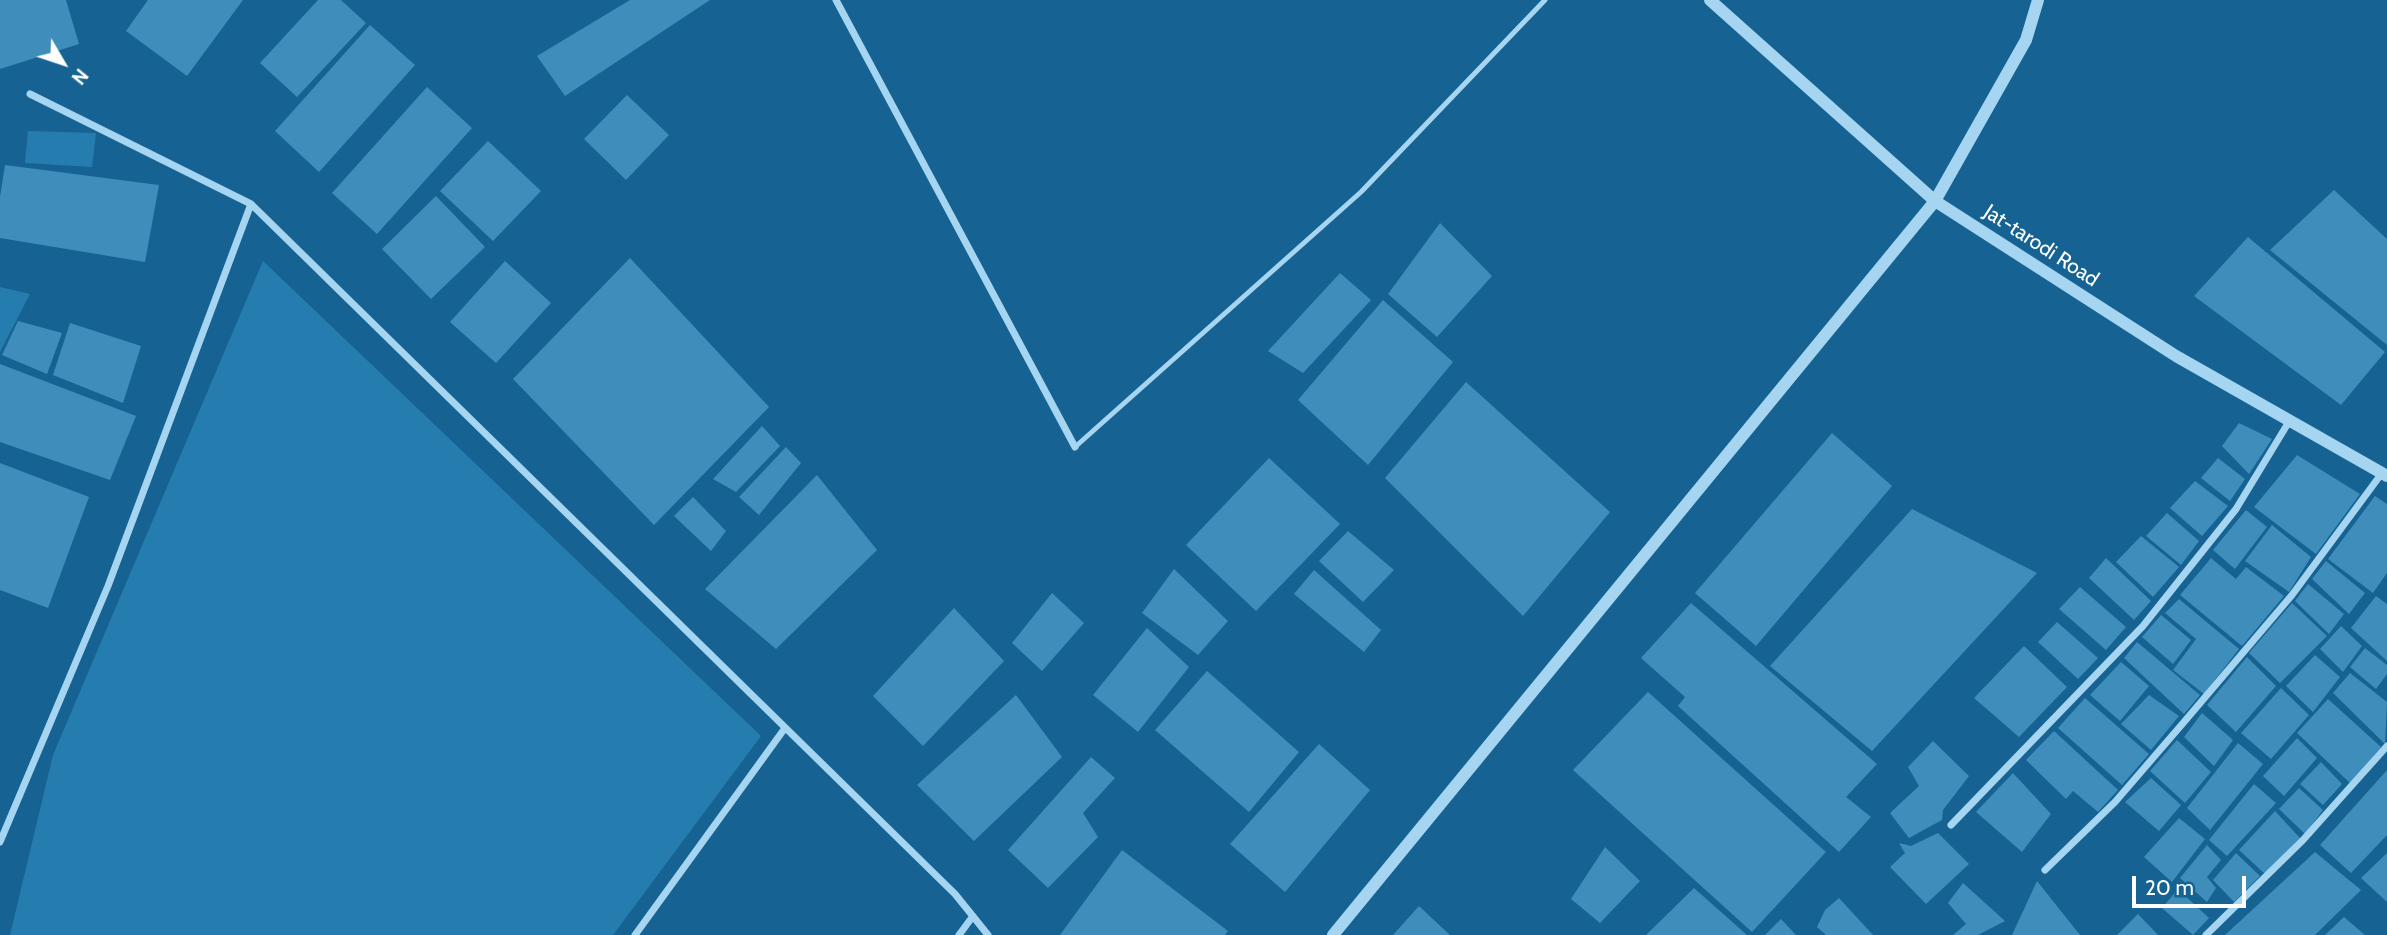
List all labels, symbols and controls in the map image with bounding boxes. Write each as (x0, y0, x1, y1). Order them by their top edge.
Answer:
north arrow (28, 28, 98, 98)
text: N (67, 64, 93, 89)
street label: Jat-tarodi Road (1979, 199, 2103, 293)
scale bar (2135, 862, 2249, 906)
text: 20 m (2145, 875, 2194, 900)

